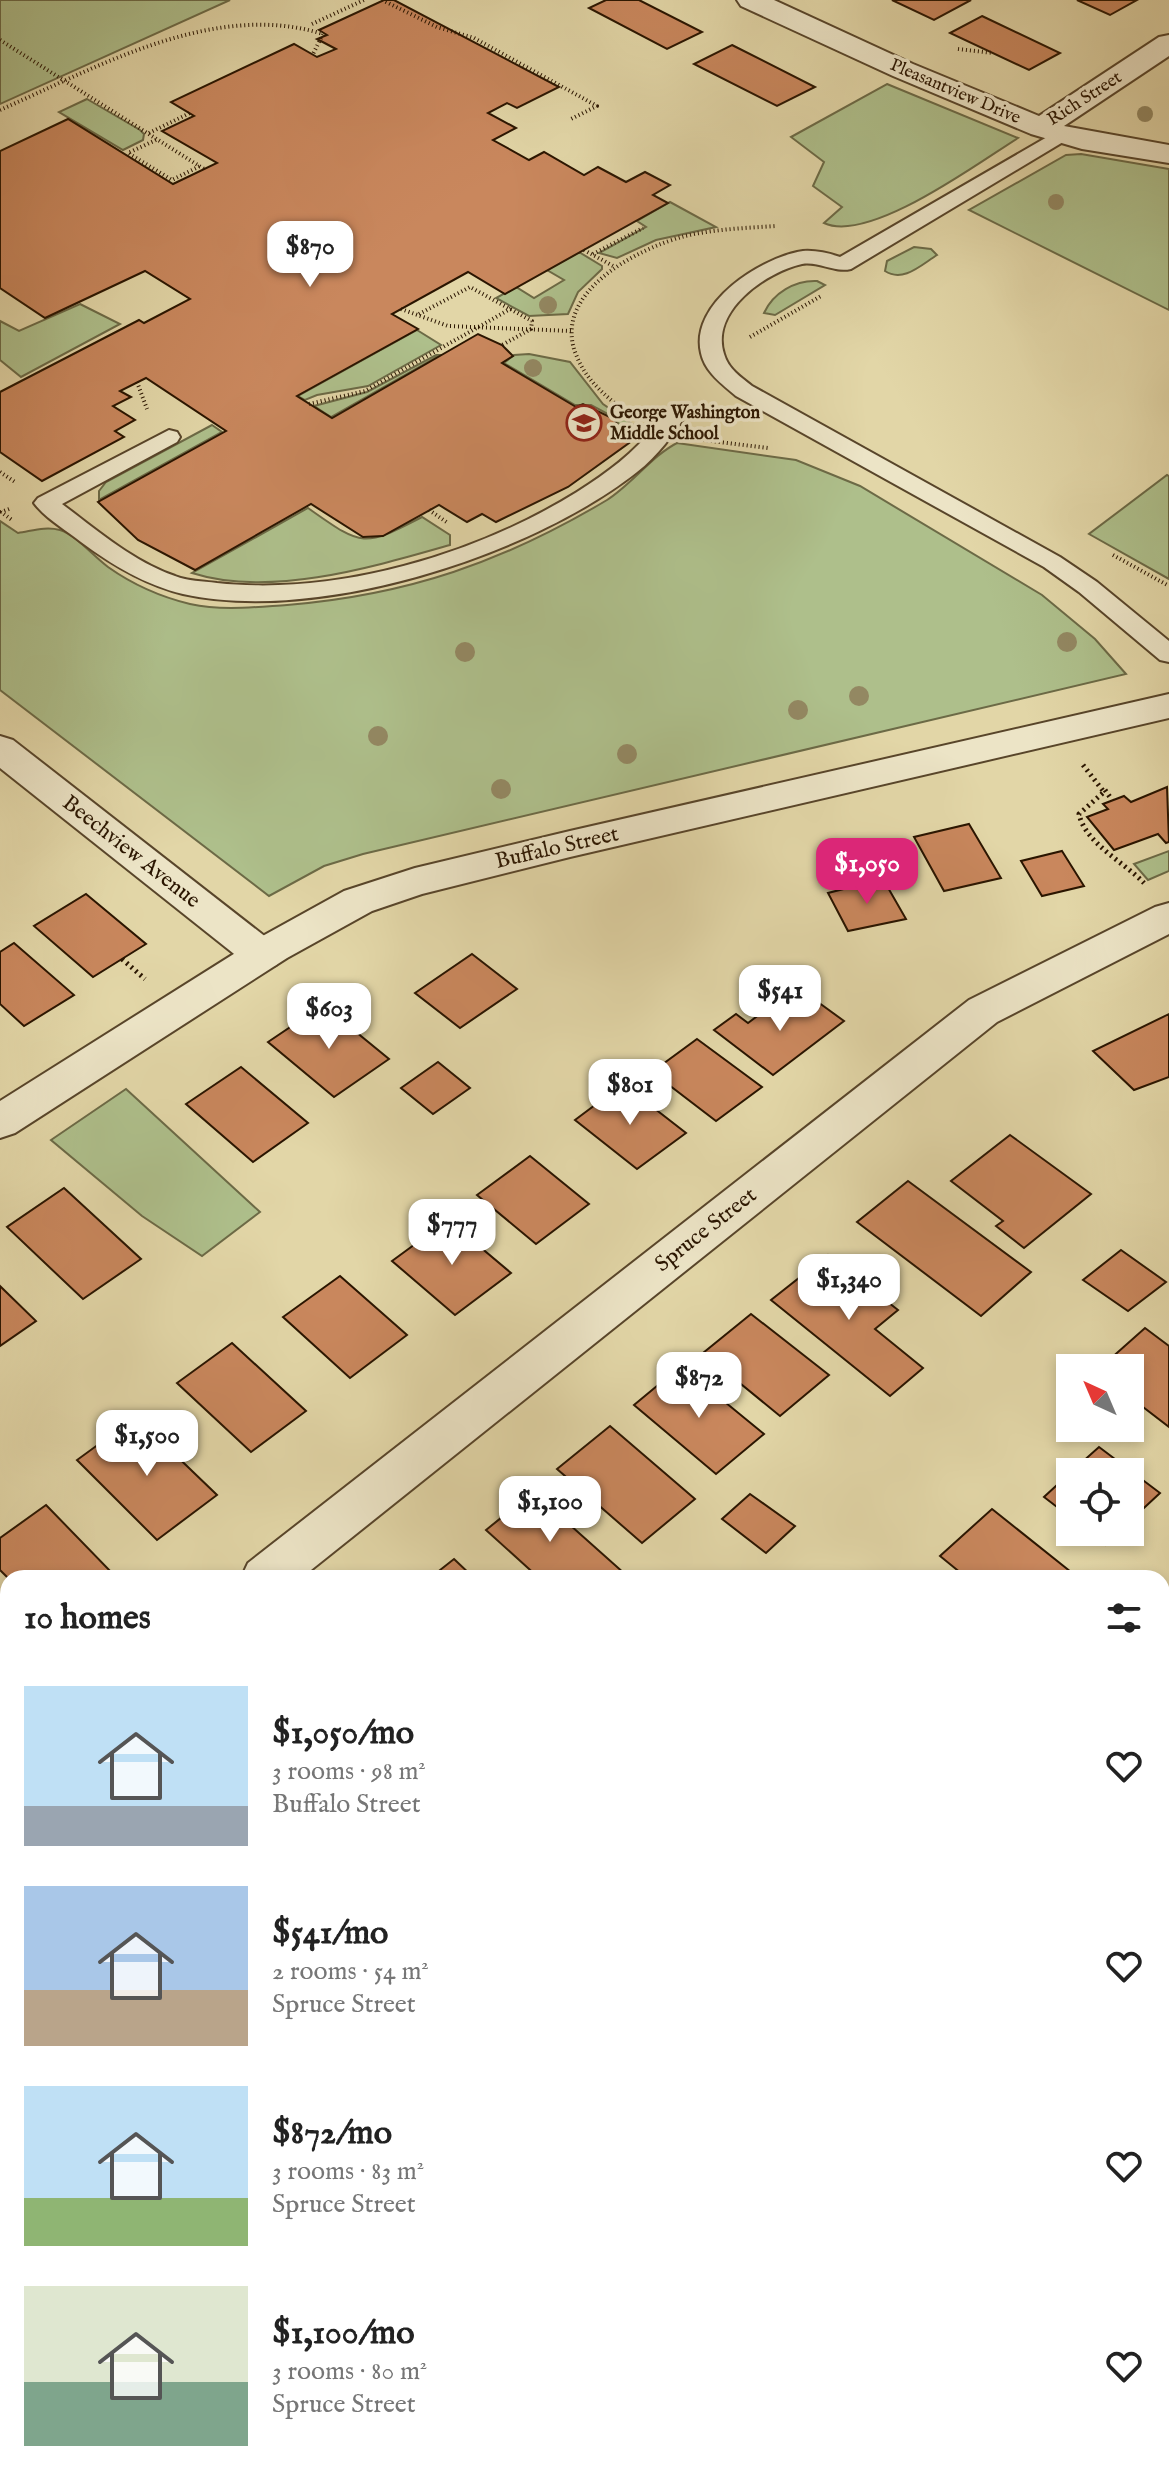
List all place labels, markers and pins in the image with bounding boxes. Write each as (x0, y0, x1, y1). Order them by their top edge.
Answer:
pin: $870 (263, 221, 357, 289)
place label: George Washington Middle School (610, 402, 761, 446)
school or university icon: George Washington Middle School (565, 404, 603, 442)
pin: $1,050 (802, 838, 932, 906)
pin: $541 (733, 965, 827, 1033)
pin: $603 (282, 983, 376, 1051)
pin: $801 (583, 1059, 677, 1127)
pin: $777 (405, 1199, 499, 1267)
pin: $1,340 (784, 1254, 914, 1322)
pin: $872 (652, 1352, 746, 1420)
pin: $1,500 (82, 1410, 212, 1478)
pin: $1,100 (485, 1476, 615, 1544)

